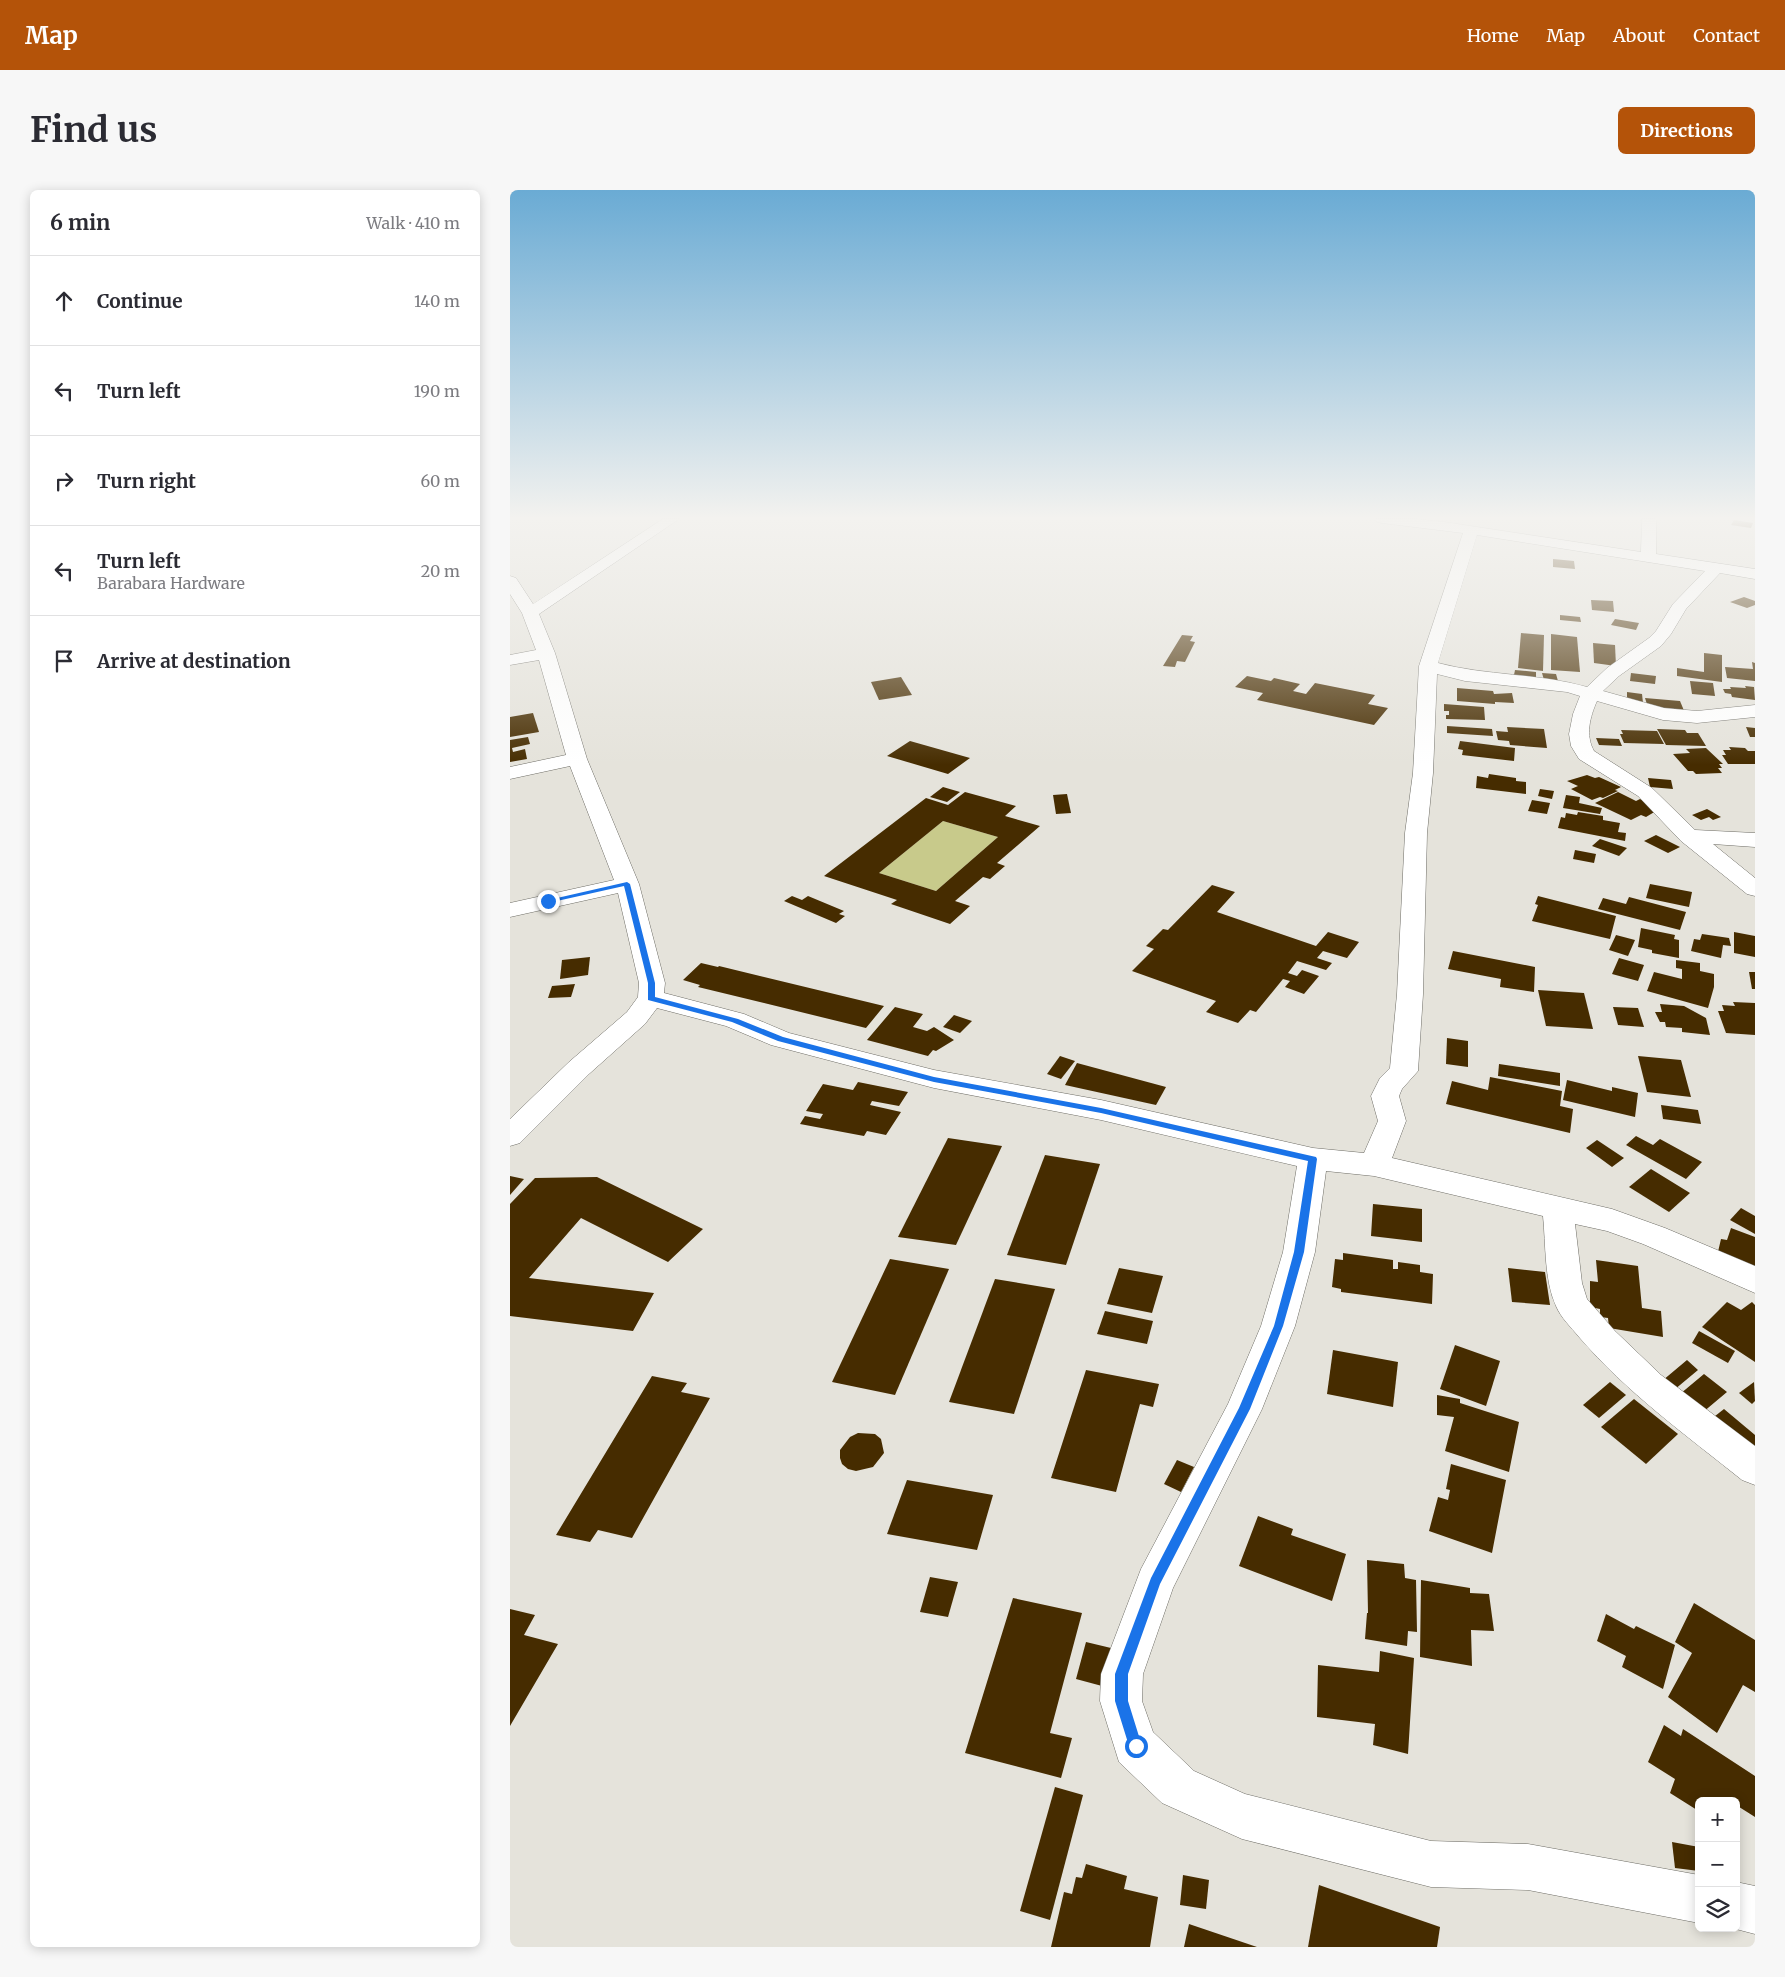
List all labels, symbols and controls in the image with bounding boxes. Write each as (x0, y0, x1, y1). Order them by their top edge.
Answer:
text: Map (25, 20, 78, 51)
text: Home (1467, 24, 1519, 47)
text: Map (1547, 24, 1585, 47)
text: About (1613, 24, 1665, 47)
text: Contact (1693, 24, 1760, 47)
button: Directions (1618, 107, 1755, 154)
text: Find us (30, 108, 157, 152)
text: 6 min (50, 209, 110, 236)
text: Walk · 410 m (366, 213, 460, 233)
icon: ahead (50, 287, 78, 315)
text: Continue (97, 289, 183, 313)
text: 140 m (414, 291, 460, 311)
icon: left (50, 377, 78, 405)
text: Turn left (97, 379, 181, 403)
text: 190 m (414, 381, 460, 401)
icon: right (50, 467, 78, 495)
text: Turn right (97, 469, 196, 493)
text: 60 m (420, 471, 460, 491)
text: Turn left (97, 549, 181, 573)
icon: left (50, 557, 78, 585)
text: 20 m (421, 561, 460, 581)
text: Barabara Hardware (97, 573, 245, 593)
icon: arrive (50, 647, 78, 675)
text: Arrive at destination (97, 649, 291, 673)
route end (537, 890, 560, 913)
route start (1125, 1735, 1148, 1758)
map controls (1695, 1797, 1740, 1932)
button: + (1695, 1797, 1740, 1842)
button: − (1695, 1842, 1740, 1887)
button: layers (1695, 1887, 1740, 1932)

